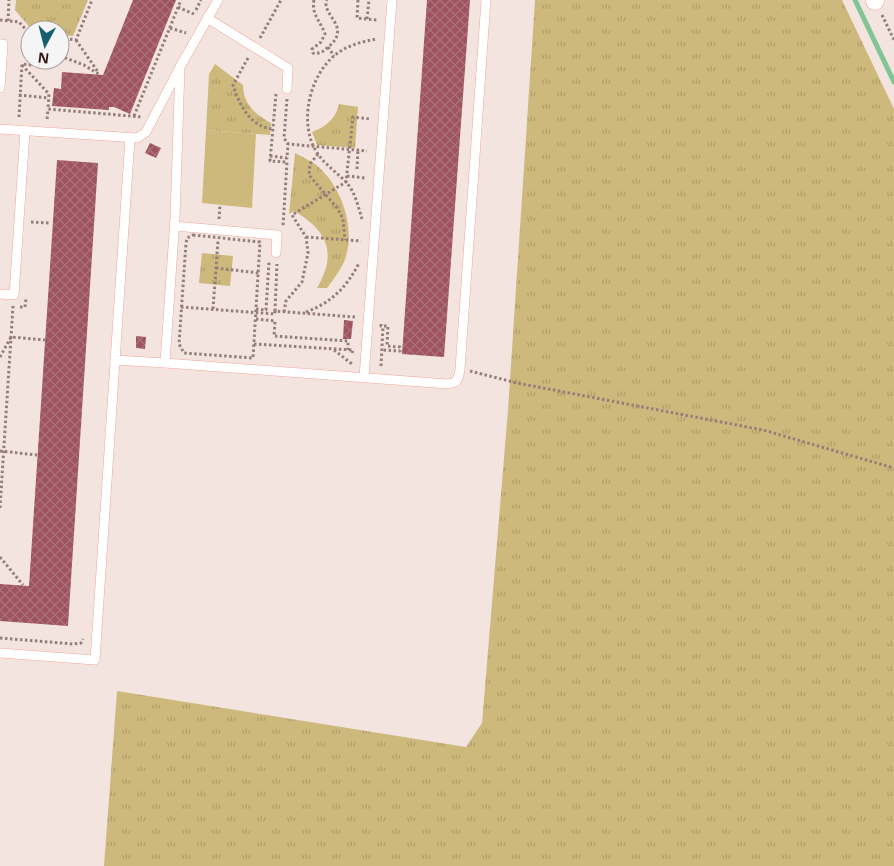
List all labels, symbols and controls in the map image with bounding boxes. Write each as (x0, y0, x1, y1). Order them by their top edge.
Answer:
north arrow (20, 20, 70, 70)
text: N (37, 48, 50, 69)

